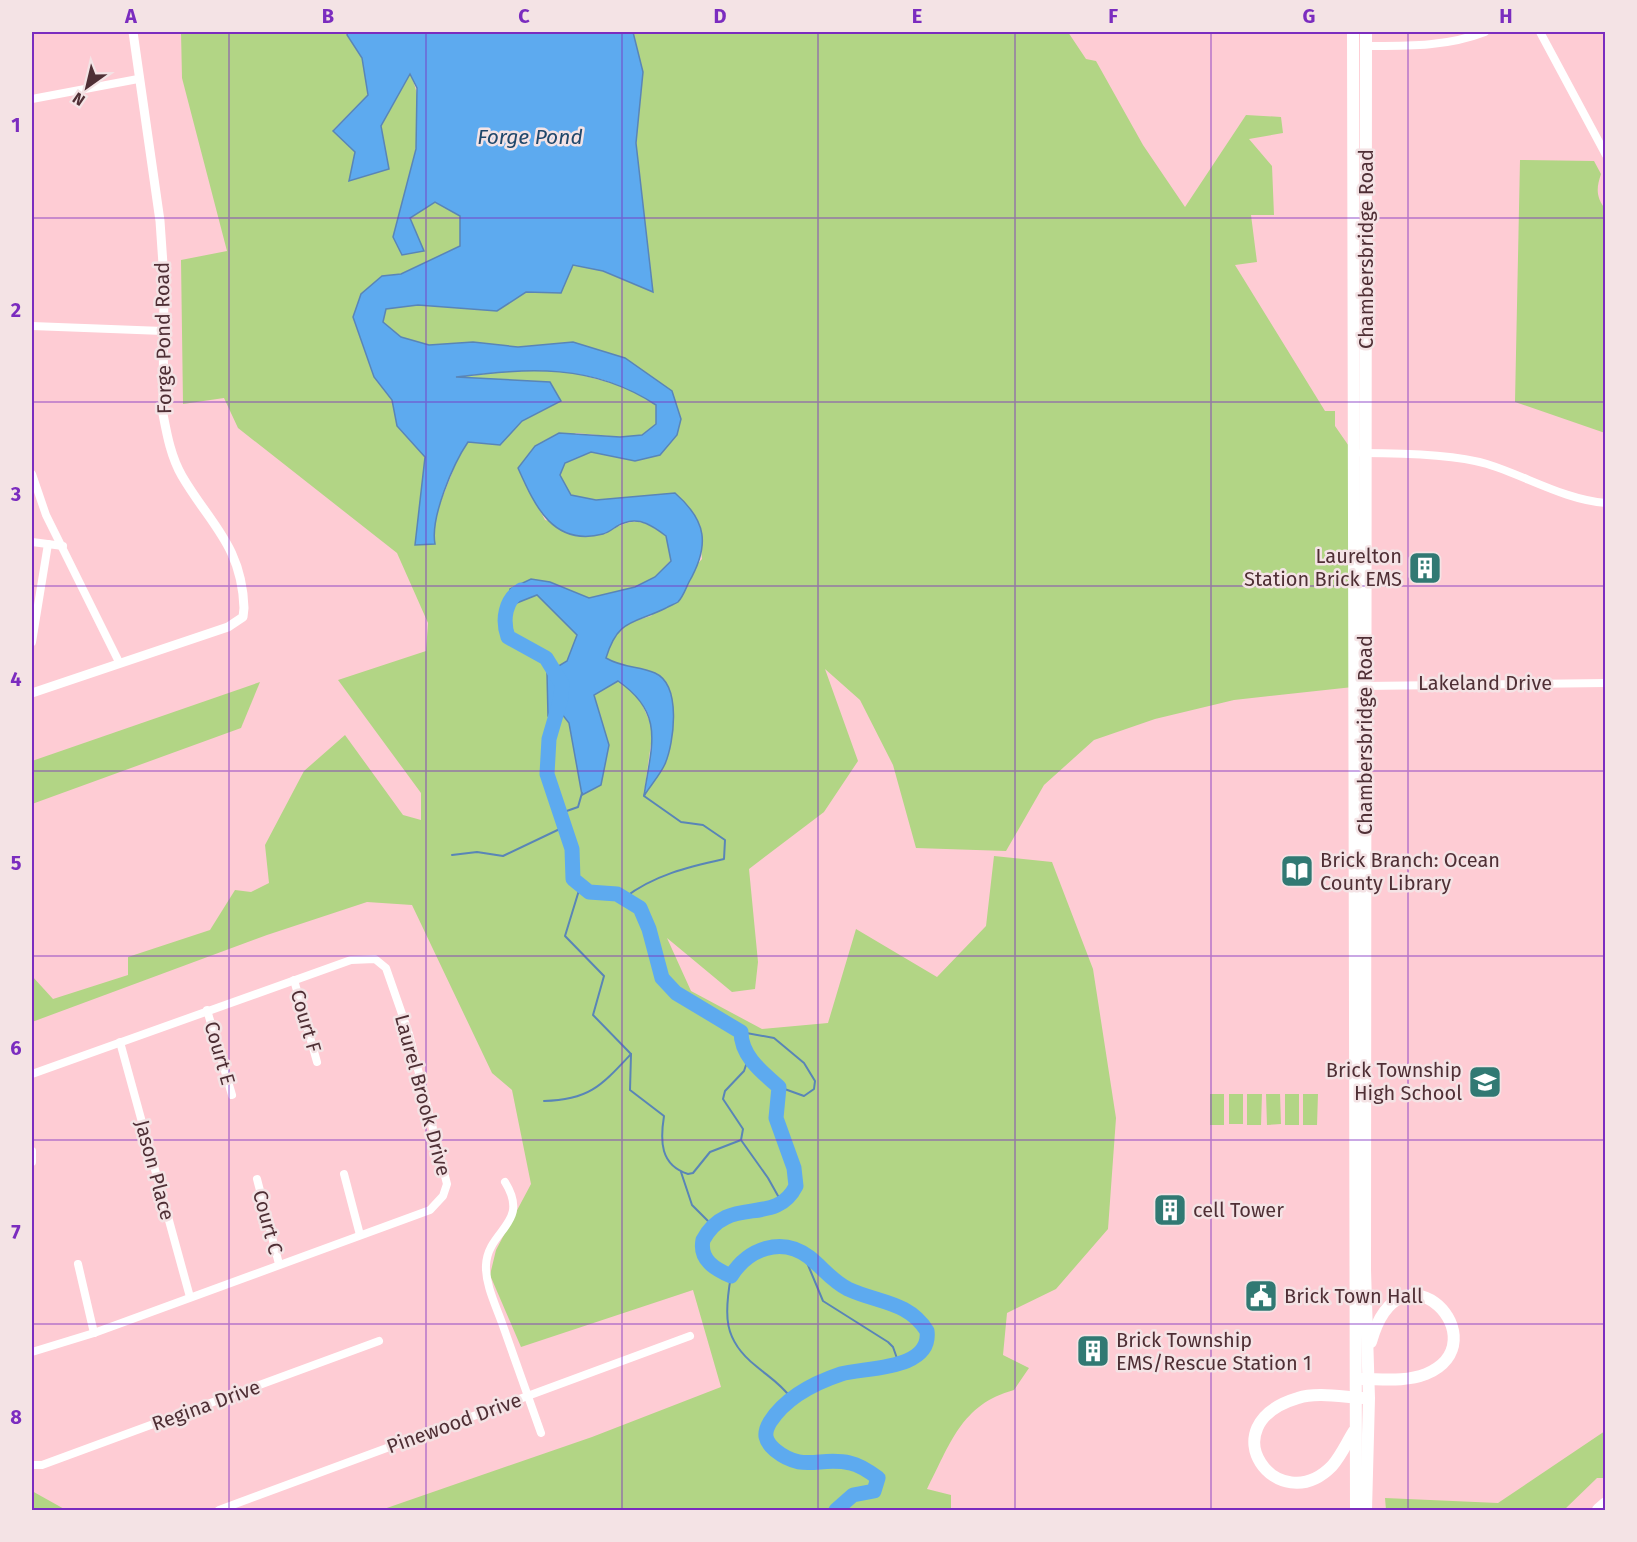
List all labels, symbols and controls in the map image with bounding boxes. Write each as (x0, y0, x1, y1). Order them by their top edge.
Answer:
text: A (124, 4, 138, 28)
text: B (322, 4, 334, 28)
text: C (518, 4, 530, 28)
text: D (713, 4, 727, 28)
text: E (912, 4, 922, 28)
text: F (1108, 4, 1118, 28)
text: G (1303, 4, 1315, 28)
text: H (1499, 4, 1513, 28)
north arrow (57, 57, 117, 117)
text: N (69, 88, 89, 110)
text: 1 (11, 113, 21, 137)
water label: Forge Pond (477, 124, 583, 150)
street label: Chambersbridge Road (1354, 149, 1378, 349)
street label: Forge Pond Road (150, 262, 176, 414)
text: 2 (11, 298, 21, 322)
text: 3 (10, 482, 21, 506)
place label: Laurelton Station Brick EMS (1244, 544, 1402, 591)
building icon: Laurelton Station Brick EMS (1407, 550, 1443, 586)
street label: Chambersbridge Road (1353, 635, 1377, 835)
text: 4 (10, 667, 22, 691)
street label: Lakeland Drive (1418, 671, 1552, 695)
place label: Brick Branch: Ocean County Library (1320, 848, 1500, 895)
text: 5 (11, 851, 22, 875)
library icon: Brick Branch: Ocean County Library (1279, 853, 1315, 889)
street label: Court F (286, 987, 326, 1055)
street label: Laurel Brook Drive (390, 1011, 456, 1179)
street label: Court E (199, 1018, 241, 1088)
text: 6 (10, 1036, 22, 1060)
place label: Brick Township High School (1326, 1058, 1462, 1105)
school or university icon: Brick Township High School (1467, 1064, 1503, 1100)
street label: Jason Place (130, 1117, 180, 1223)
street label: Court C (248, 1187, 288, 1257)
building icon: cell Tower (1152, 1192, 1188, 1228)
place label: cell Tower (1193, 1198, 1284, 1222)
text: 7 (11, 1220, 21, 1244)
public building icon: Brick Town Hall (1243, 1278, 1279, 1314)
place label: Brick Town Hall (1284, 1284, 1423, 1308)
place label: Brick Township EMS/Rescue Station 1 (1116, 1328, 1312, 1375)
building icon: Brick Township EMS/Rescue Station 1 (1075, 1333, 1111, 1369)
street label: Regina Drive (149, 1374, 263, 1436)
street label: Pinewood Drive (383, 1387, 525, 1459)
text: 8 (10, 1405, 22, 1429)

